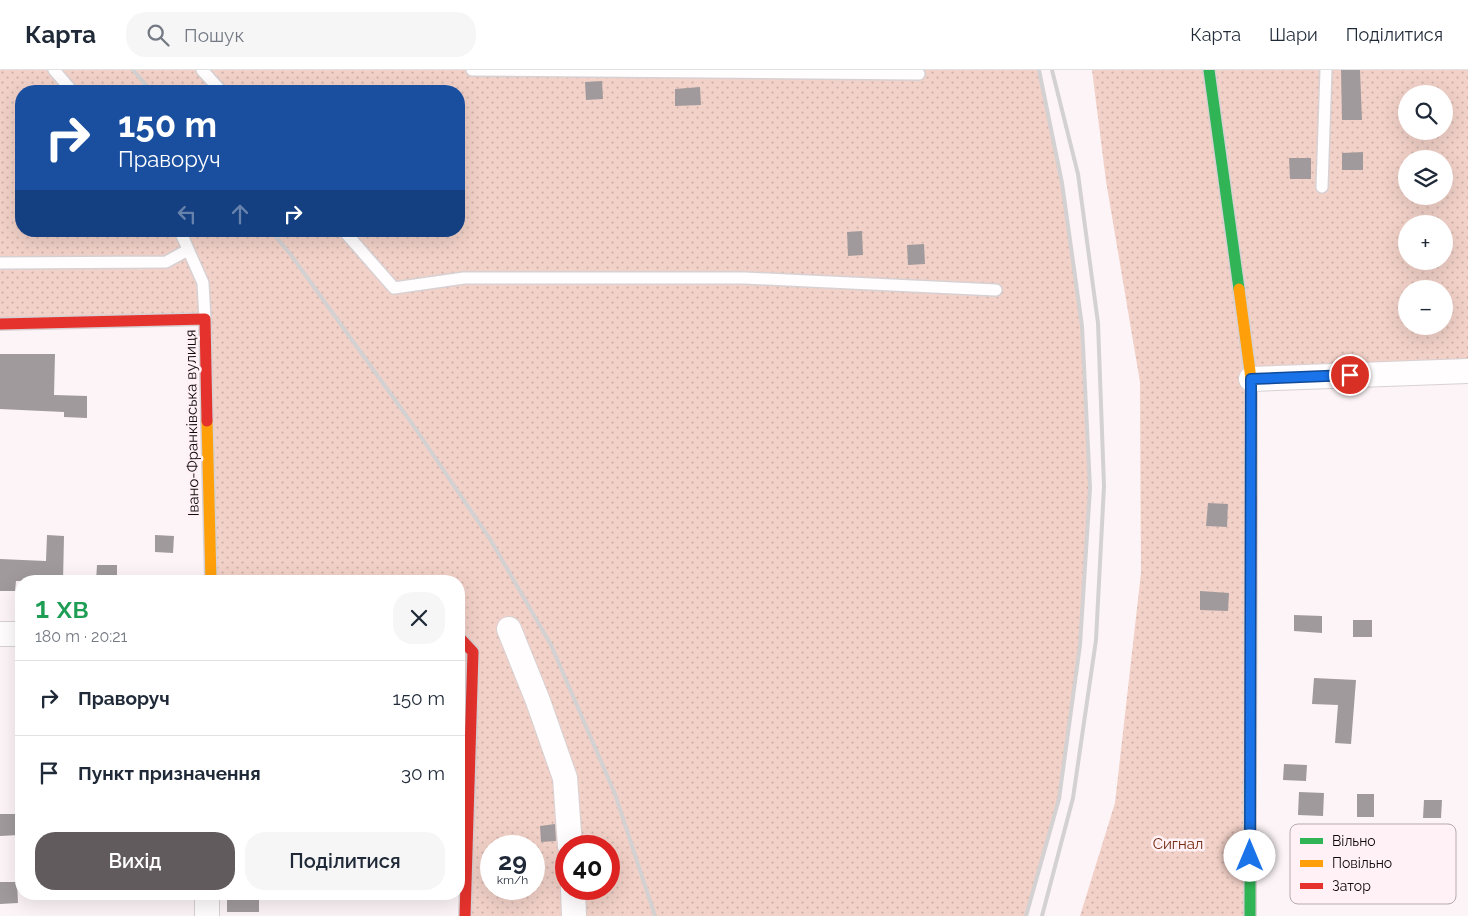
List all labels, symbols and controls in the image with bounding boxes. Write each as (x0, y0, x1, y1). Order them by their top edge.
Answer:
search box (126, 12, 476, 57)
text: Карта (25, 20, 96, 49)
icon: search (144, 21, 172, 49)
text: Пошук (184, 24, 244, 46)
text: Карта (1190, 24, 1241, 45)
text: Шари (1269, 24, 1318, 45)
text: Поділитися (1346, 24, 1443, 45)
map controls (1398, 85, 1453, 335)
button: search (1398, 85, 1453, 140)
text: 150 m (118, 104, 217, 145)
icon: right (35, 105, 100, 170)
text: Праворуч (118, 146, 221, 172)
button: layers (1398, 150, 1453, 205)
icon: left (173, 200, 201, 228)
icon: ahead (226, 200, 254, 228)
icon: right (279, 200, 307, 228)
button: + (1398, 215, 1453, 270)
button: − (1398, 280, 1453, 335)
street label: Івано-Франківська вулиця (181, 330, 203, 516)
pin (1329, 354, 1371, 396)
icon: arrive (1336, 361, 1364, 389)
text: 1 хв (35, 590, 89, 625)
button: close (393, 592, 445, 644)
text: 180 m · 20:21 (35, 627, 127, 646)
icon: right (35, 684, 63, 712)
text: Праворуч (78, 687, 170, 709)
text: 150 m (393, 687, 445, 709)
icon: arrive (35, 759, 63, 787)
text: Пункт призначення (78, 762, 261, 784)
text: 30 m (401, 762, 445, 784)
legend (1290, 824, 1456, 904)
position arrow (1223, 829, 1275, 881)
button: Вихід (35, 832, 235, 890)
button: Поділитися (245, 832, 445, 890)
text: Вільно (1332, 833, 1376, 849)
speed limit sign: 40 (555, 835, 620, 900)
park label: Сигнал (1153, 835, 1203, 853)
text: 29 (498, 846, 527, 876)
text: Повільно (1332, 855, 1392, 871)
text: km/h (497, 873, 528, 887)
text: Затор (1332, 878, 1371, 894)

